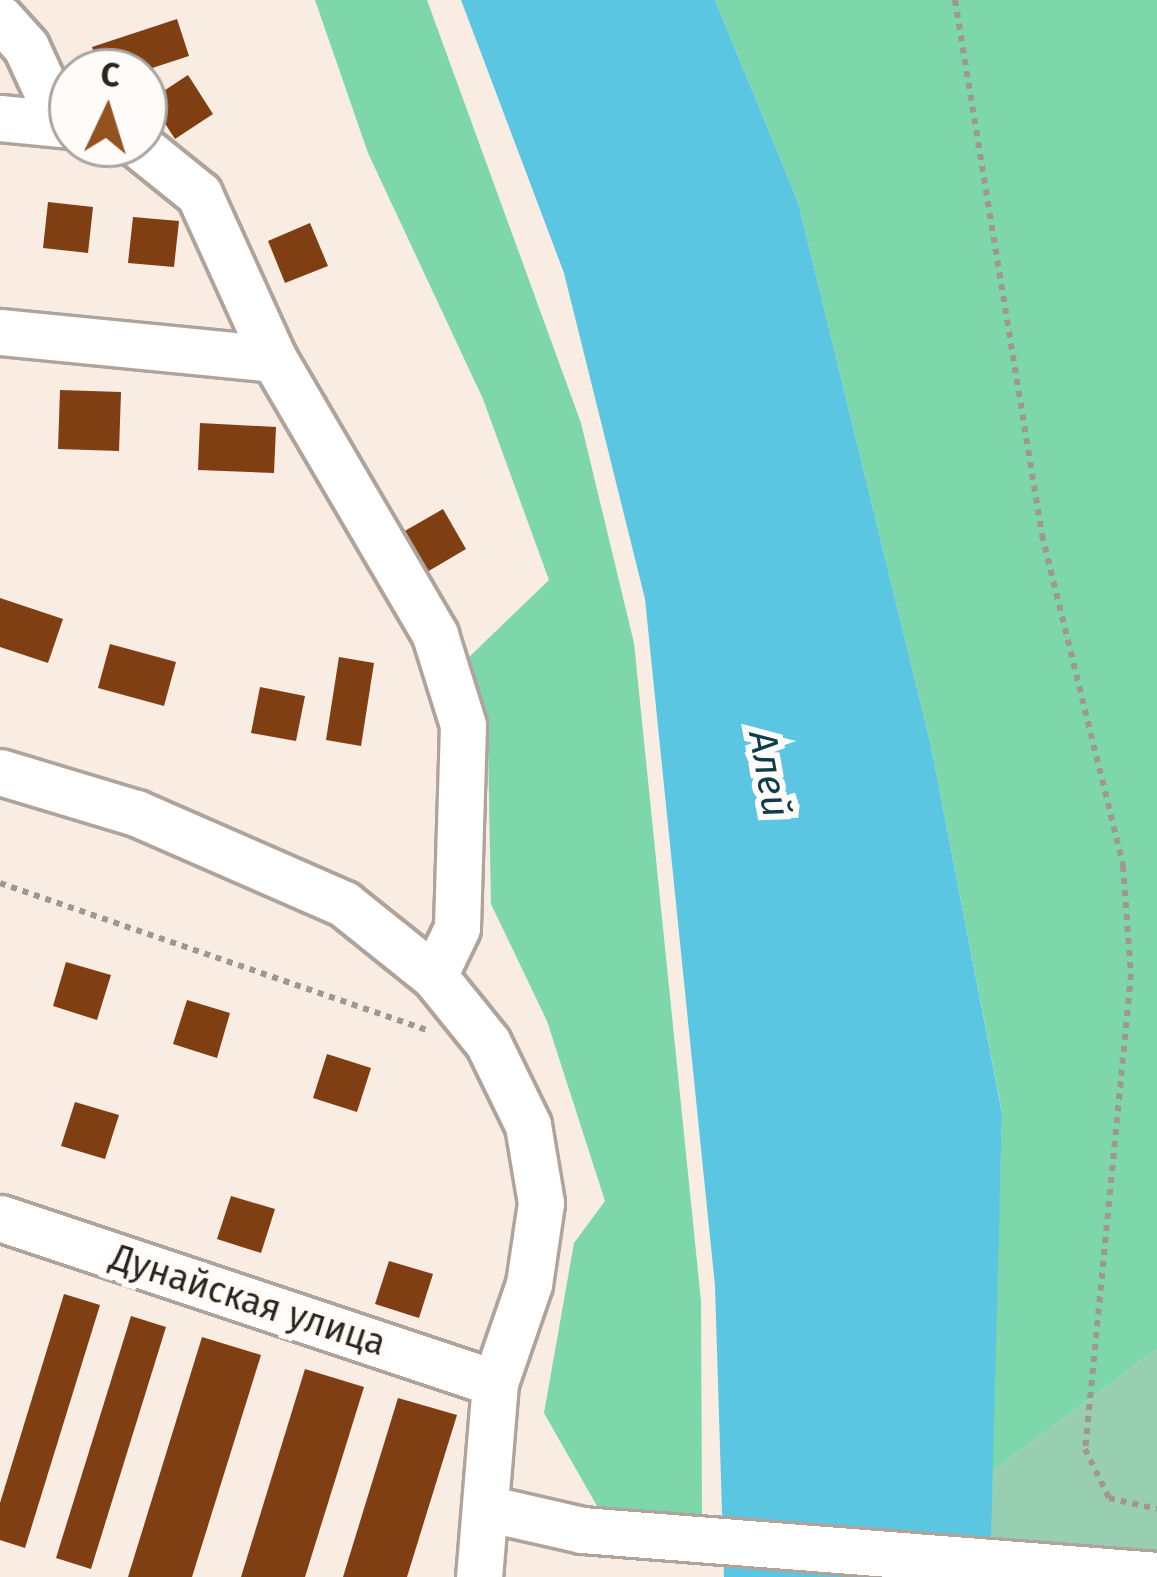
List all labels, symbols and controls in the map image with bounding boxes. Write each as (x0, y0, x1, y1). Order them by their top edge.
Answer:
north arrow (48, 48, 168, 168)
text: С (99, 54, 121, 96)
water label: Алей (738, 727, 800, 821)
street label: Дунайская улица (105, 1236, 391, 1366)

